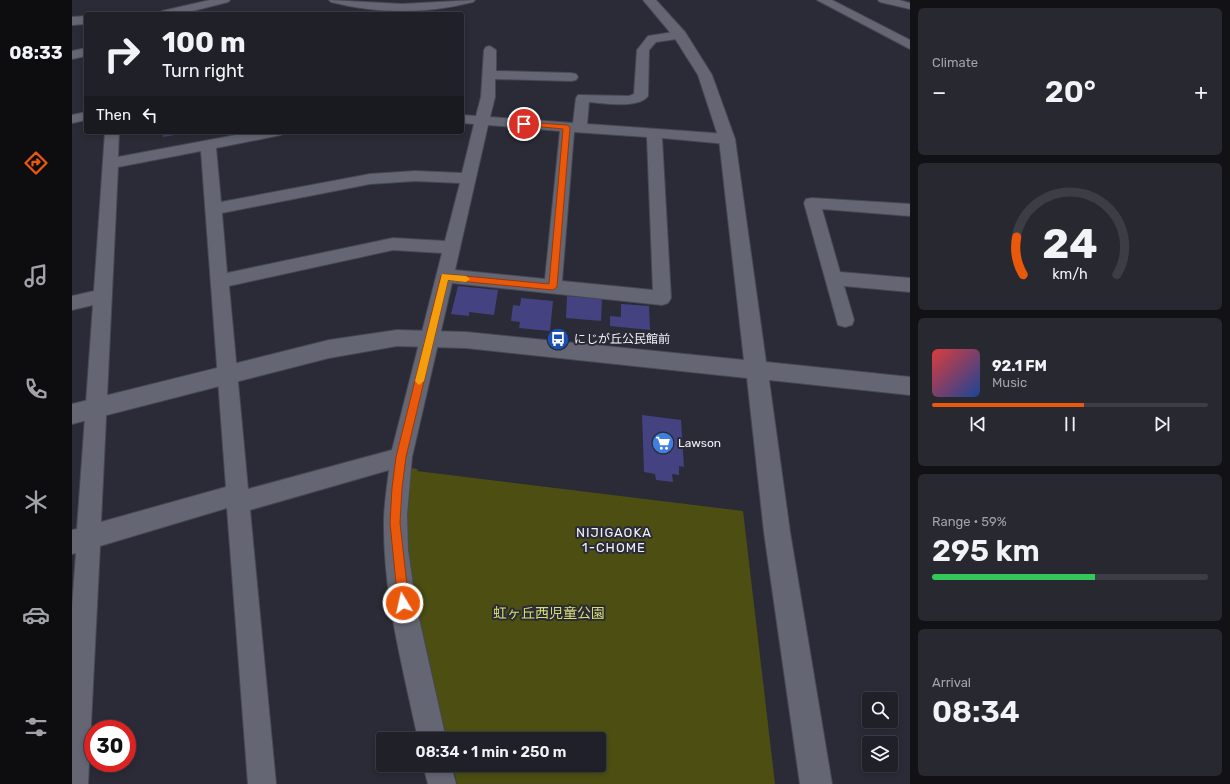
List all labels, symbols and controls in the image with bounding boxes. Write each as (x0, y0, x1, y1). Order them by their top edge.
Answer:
text: 100 m (162, 26, 246, 59)
icon: right (96, 28, 148, 80)
text: 08:33 (9, 42, 63, 64)
text: Climate (932, 55, 978, 70)
text: Turn right (162, 60, 244, 82)
text: 20° (1045, 74, 1096, 110)
text: − (932, 79, 946, 106)
text: + (1194, 79, 1208, 106)
icon: left (139, 104, 161, 126)
text: Then (96, 106, 131, 124)
pin (507, 107, 541, 141)
icon: arrive (513, 113, 535, 135)
icon: directions (22, 149, 50, 177)
text: 24 (1042, 219, 1098, 268)
icon: music (22, 262, 50, 290)
text: km/h (1052, 265, 1088, 282)
bus stop icon: にじが丘公民館前 (545, 326, 571, 352)
place label: にじが丘公民館前 (574, 332, 670, 346)
text: 92.1 FM (992, 357, 1047, 375)
icon: phone (22, 375, 50, 403)
text: Music (992, 375, 1027, 390)
icon: previous (967, 413, 989, 435)
icon: pause (1059, 413, 1081, 435)
icon: next (1151, 413, 1173, 435)
supermarket icon: Lawson (650, 430, 676, 456)
place label: Lawson (678, 436, 721, 450)
icon: climate (22, 488, 50, 516)
text: Range · 59% (932, 514, 1007, 529)
district label: NIJIGAOKA 1-CHOME (576, 525, 652, 555)
text: 295 km (932, 533, 1040, 569)
position arrow (382, 582, 424, 624)
icon: car (22, 601, 50, 629)
park label: 虹ヶ丘西児童公園 (493, 605, 605, 622)
text: Arrival (932, 675, 971, 690)
map controls (862, 692, 898, 772)
button: search (862, 692, 898, 728)
text: 08:34 (932, 694, 1020, 730)
icon: filters (22, 713, 50, 741)
speed limit sign: 30 (84, 720, 136, 772)
button: layers (862, 736, 898, 772)
text: 08:34 · 1 min · 250 m (416, 743, 566, 761)

